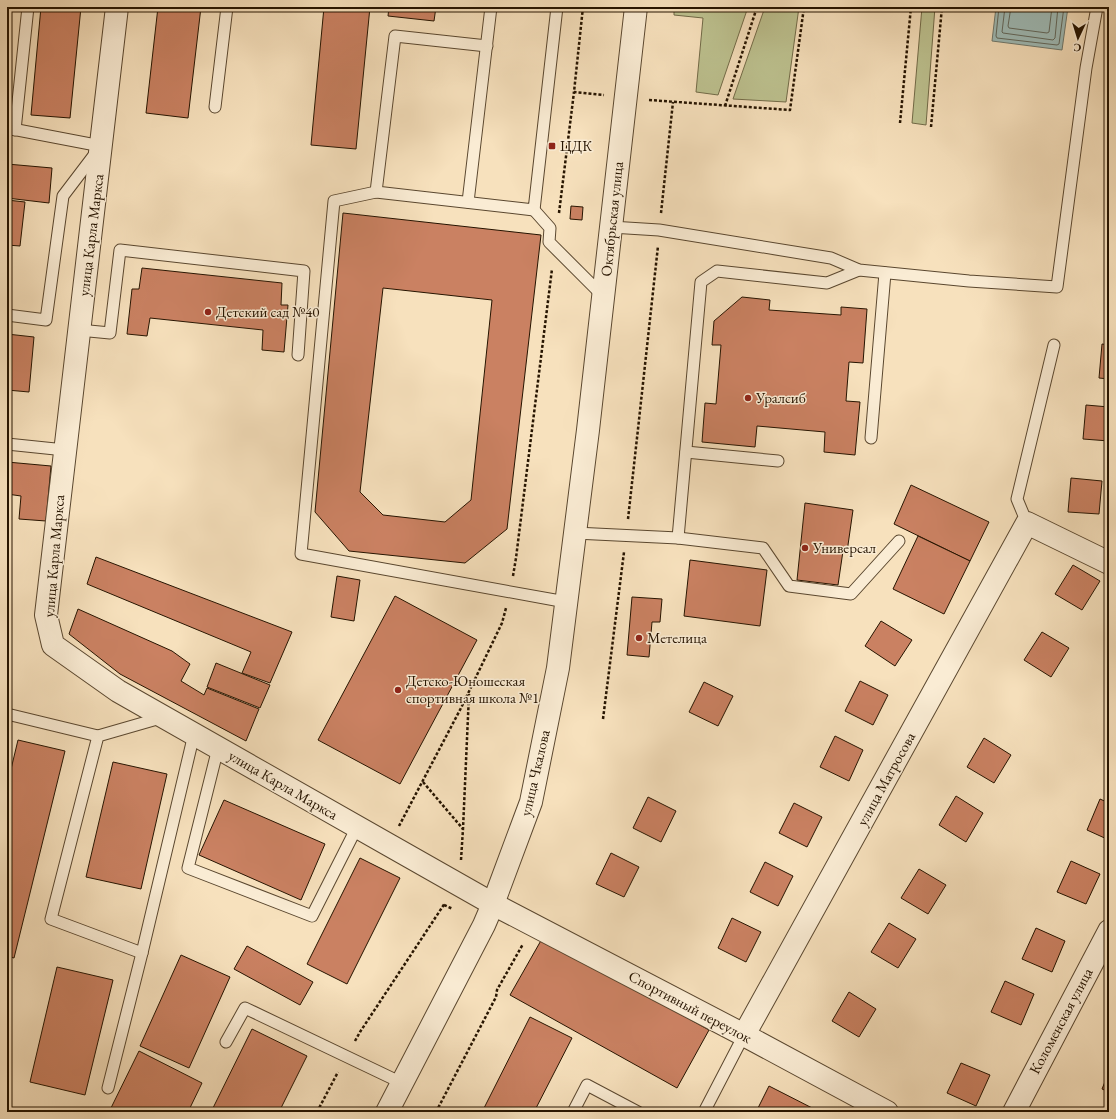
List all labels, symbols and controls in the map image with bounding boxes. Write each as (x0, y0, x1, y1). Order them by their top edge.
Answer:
north arrow (1058, 18, 1098, 58)
text: С (1073, 41, 1082, 55)
place label: ЦДК (560, 136, 592, 155)
marker: ЦДК (547, 141, 557, 151)
street label: Октябрьская улица (596, 160, 627, 277)
street label: улица Карла Маркса (74, 173, 107, 297)
place label: Детский сад №40 (216, 302, 320, 321)
marker: Детский сад №40 (203, 307, 213, 317)
place label: Уралсиб (755, 388, 806, 407)
marker: Уралсиб (743, 393, 753, 403)
street label: улица Карла Маркса (39, 494, 68, 618)
place label: Универсал (812, 538, 876, 557)
marker: Универсал (800, 543, 810, 553)
place label: Метелица (647, 628, 707, 647)
marker: Метелица (634, 633, 644, 643)
place label: Детско-Юношеская спортивная школа №1 (406, 671, 539, 707)
marker: Детско-Юношеская спортивная школа №1 (393, 685, 403, 695)
street label: улица Чкалова (515, 728, 554, 818)
street label: улица Матросова (852, 729, 919, 829)
street label: улица Карла Маркса (225, 746, 341, 824)
street label: Коломенская улица (1025, 964, 1097, 1077)
street label: Спортивный переулок (625, 966, 755, 1047)

